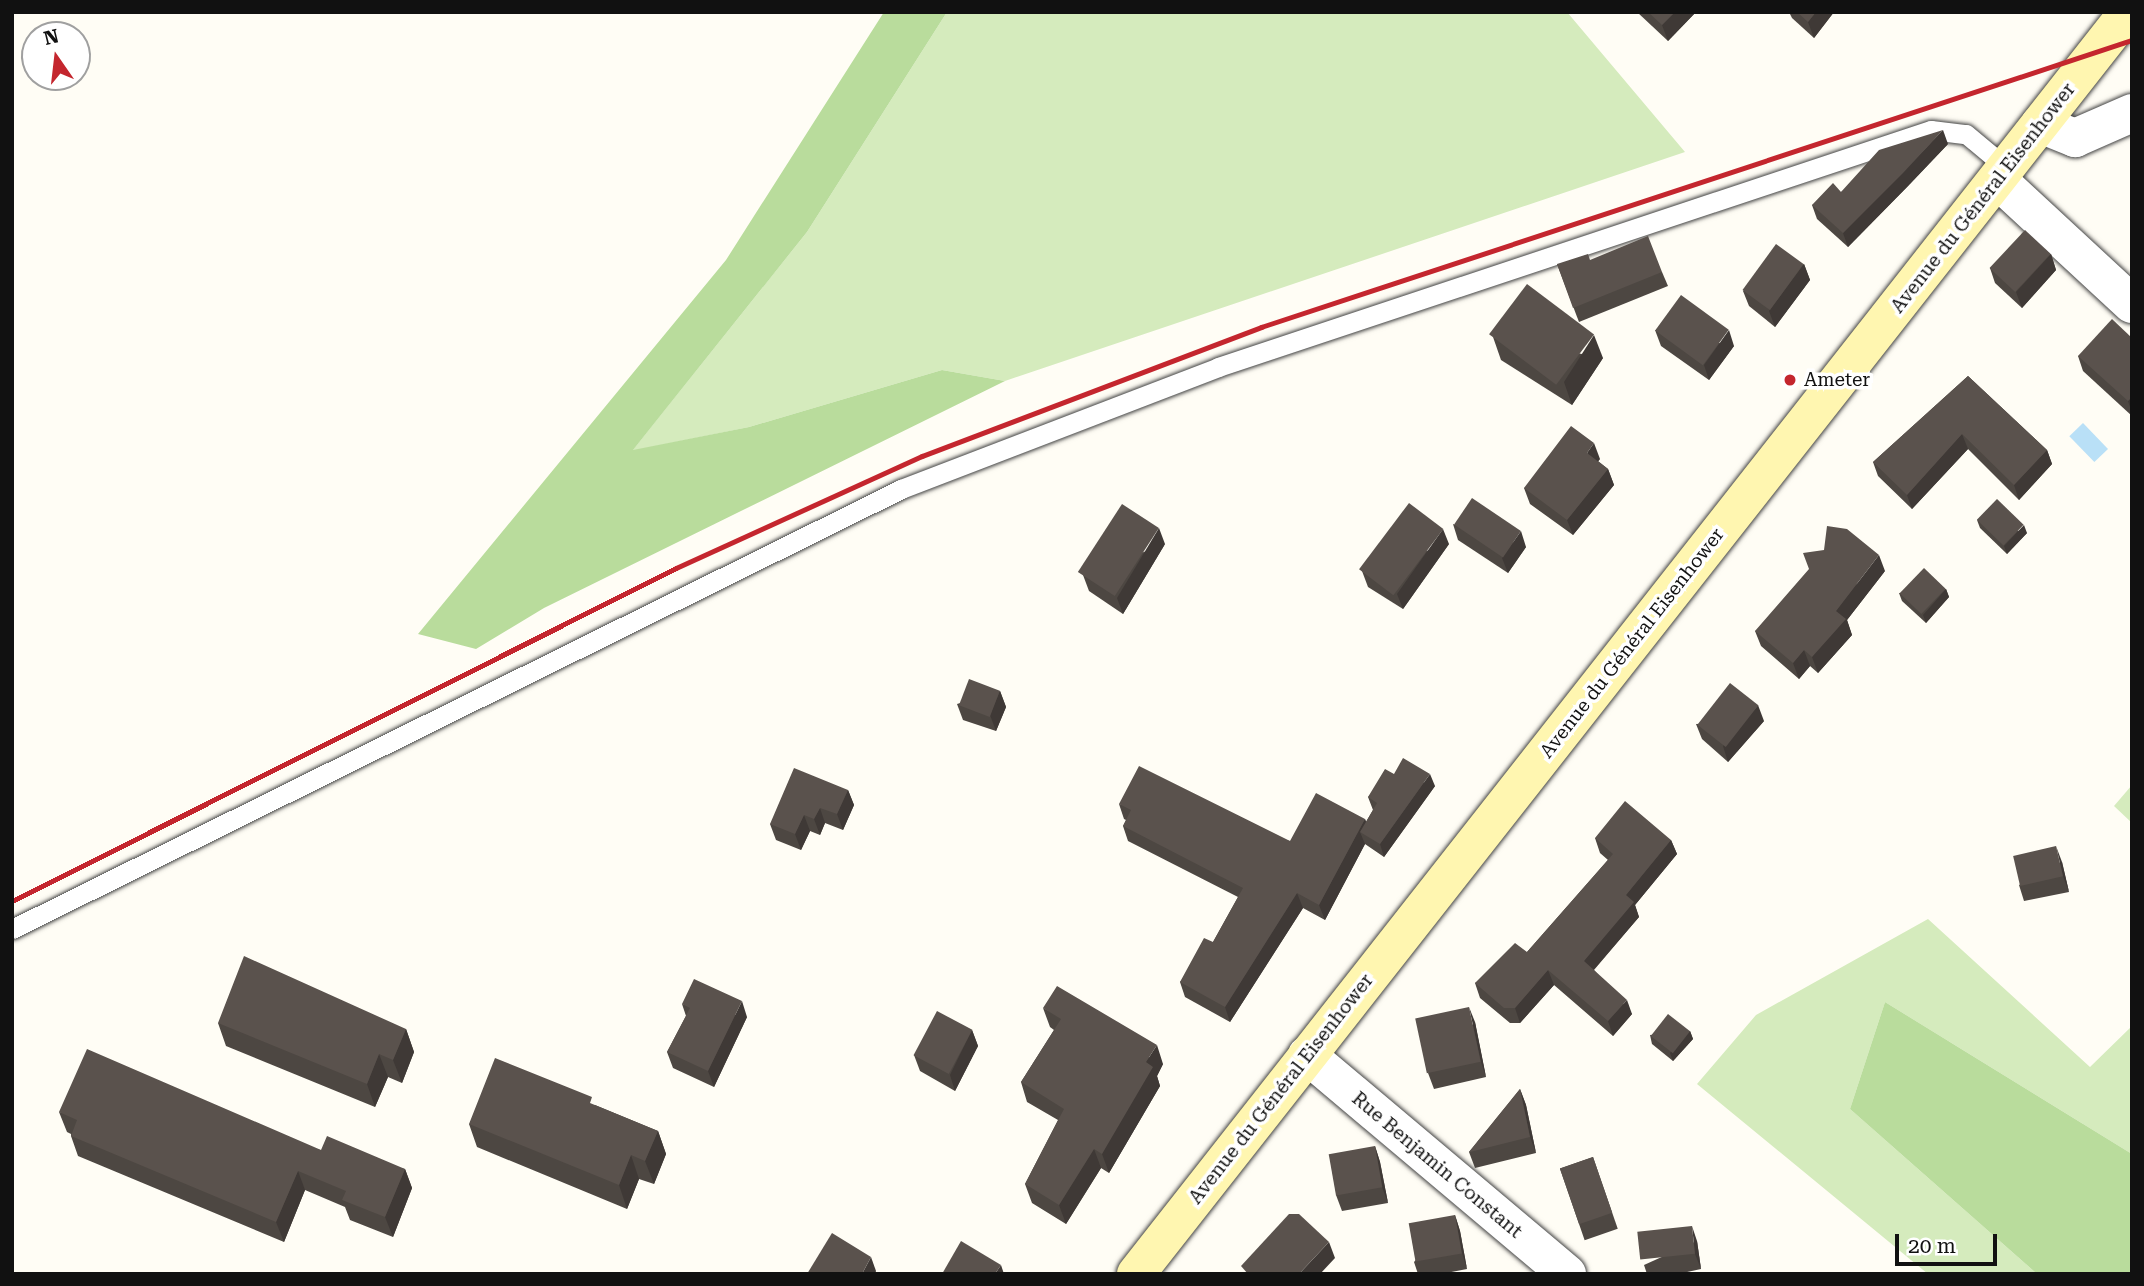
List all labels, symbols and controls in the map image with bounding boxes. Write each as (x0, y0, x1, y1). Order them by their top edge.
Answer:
north arrow (21, 21, 91, 91)
text: N (41, 24, 61, 50)
street label: Avenue du Général Eisenhower (1886, 79, 2080, 317)
place label: Ameter (1804, 369, 1870, 391)
marker: Ameter (1782, 372, 1798, 388)
street label: Avenue du Général Eisenhower (1535, 524, 1729, 762)
street label: Avenue du Général Eisenhower (1184, 970, 1378, 1208)
street label: Rue Benjamin Constant (1347, 1087, 1527, 1243)
scale bar (1899, 1220, 2000, 1264)
text: 20 m (1908, 1234, 1956, 1258)

